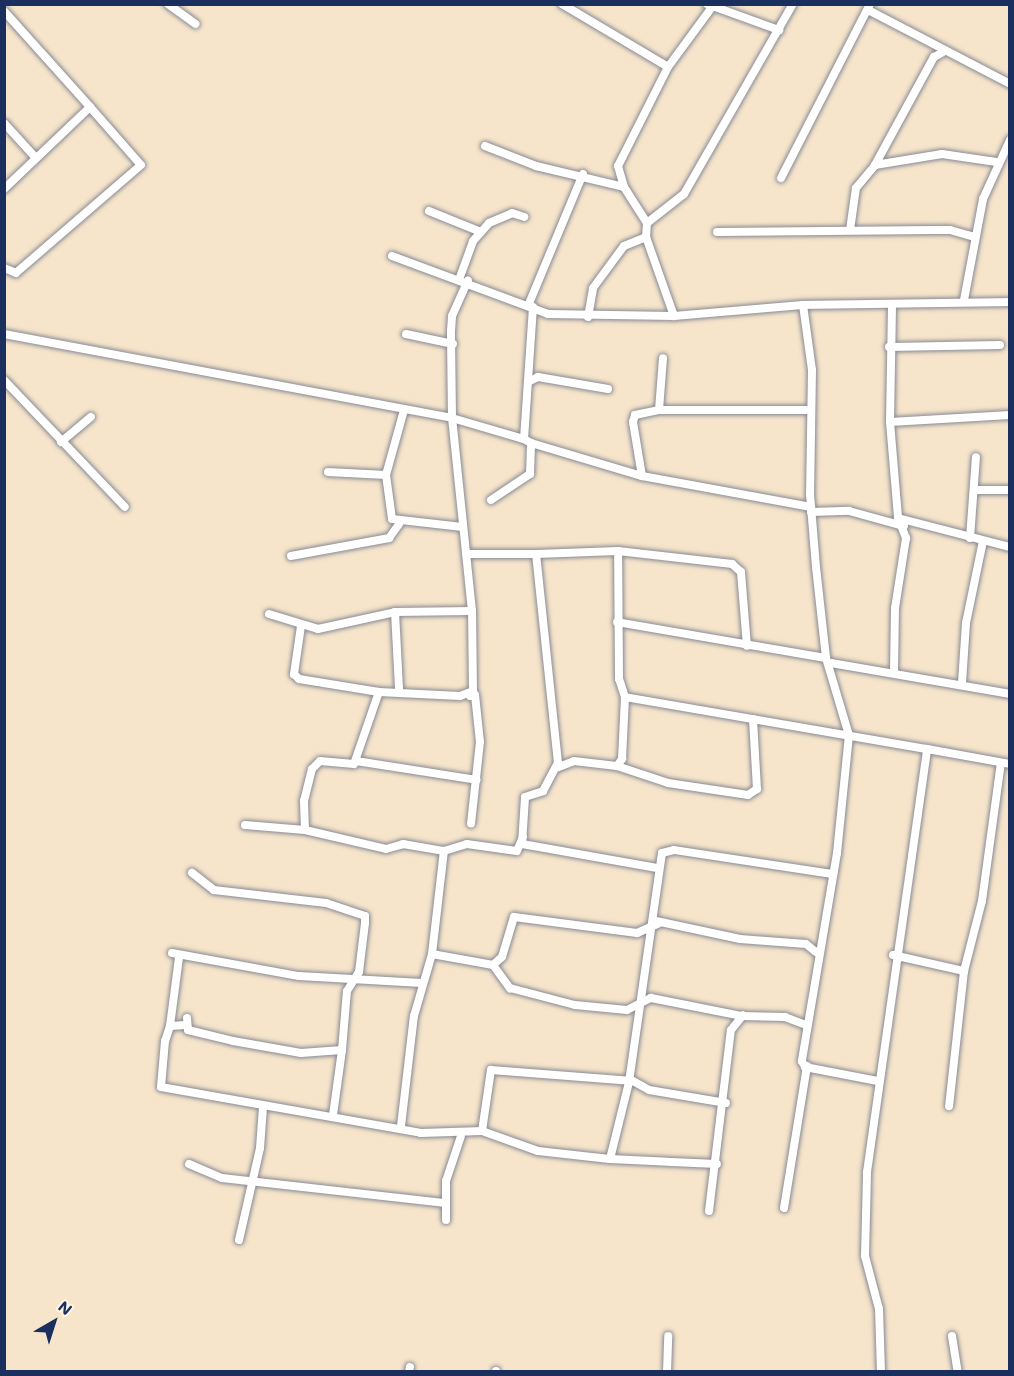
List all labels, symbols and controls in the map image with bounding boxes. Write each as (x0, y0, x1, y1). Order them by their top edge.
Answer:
north arrow (24, 1292, 84, 1352)
text: N (54, 1296, 77, 1320)

